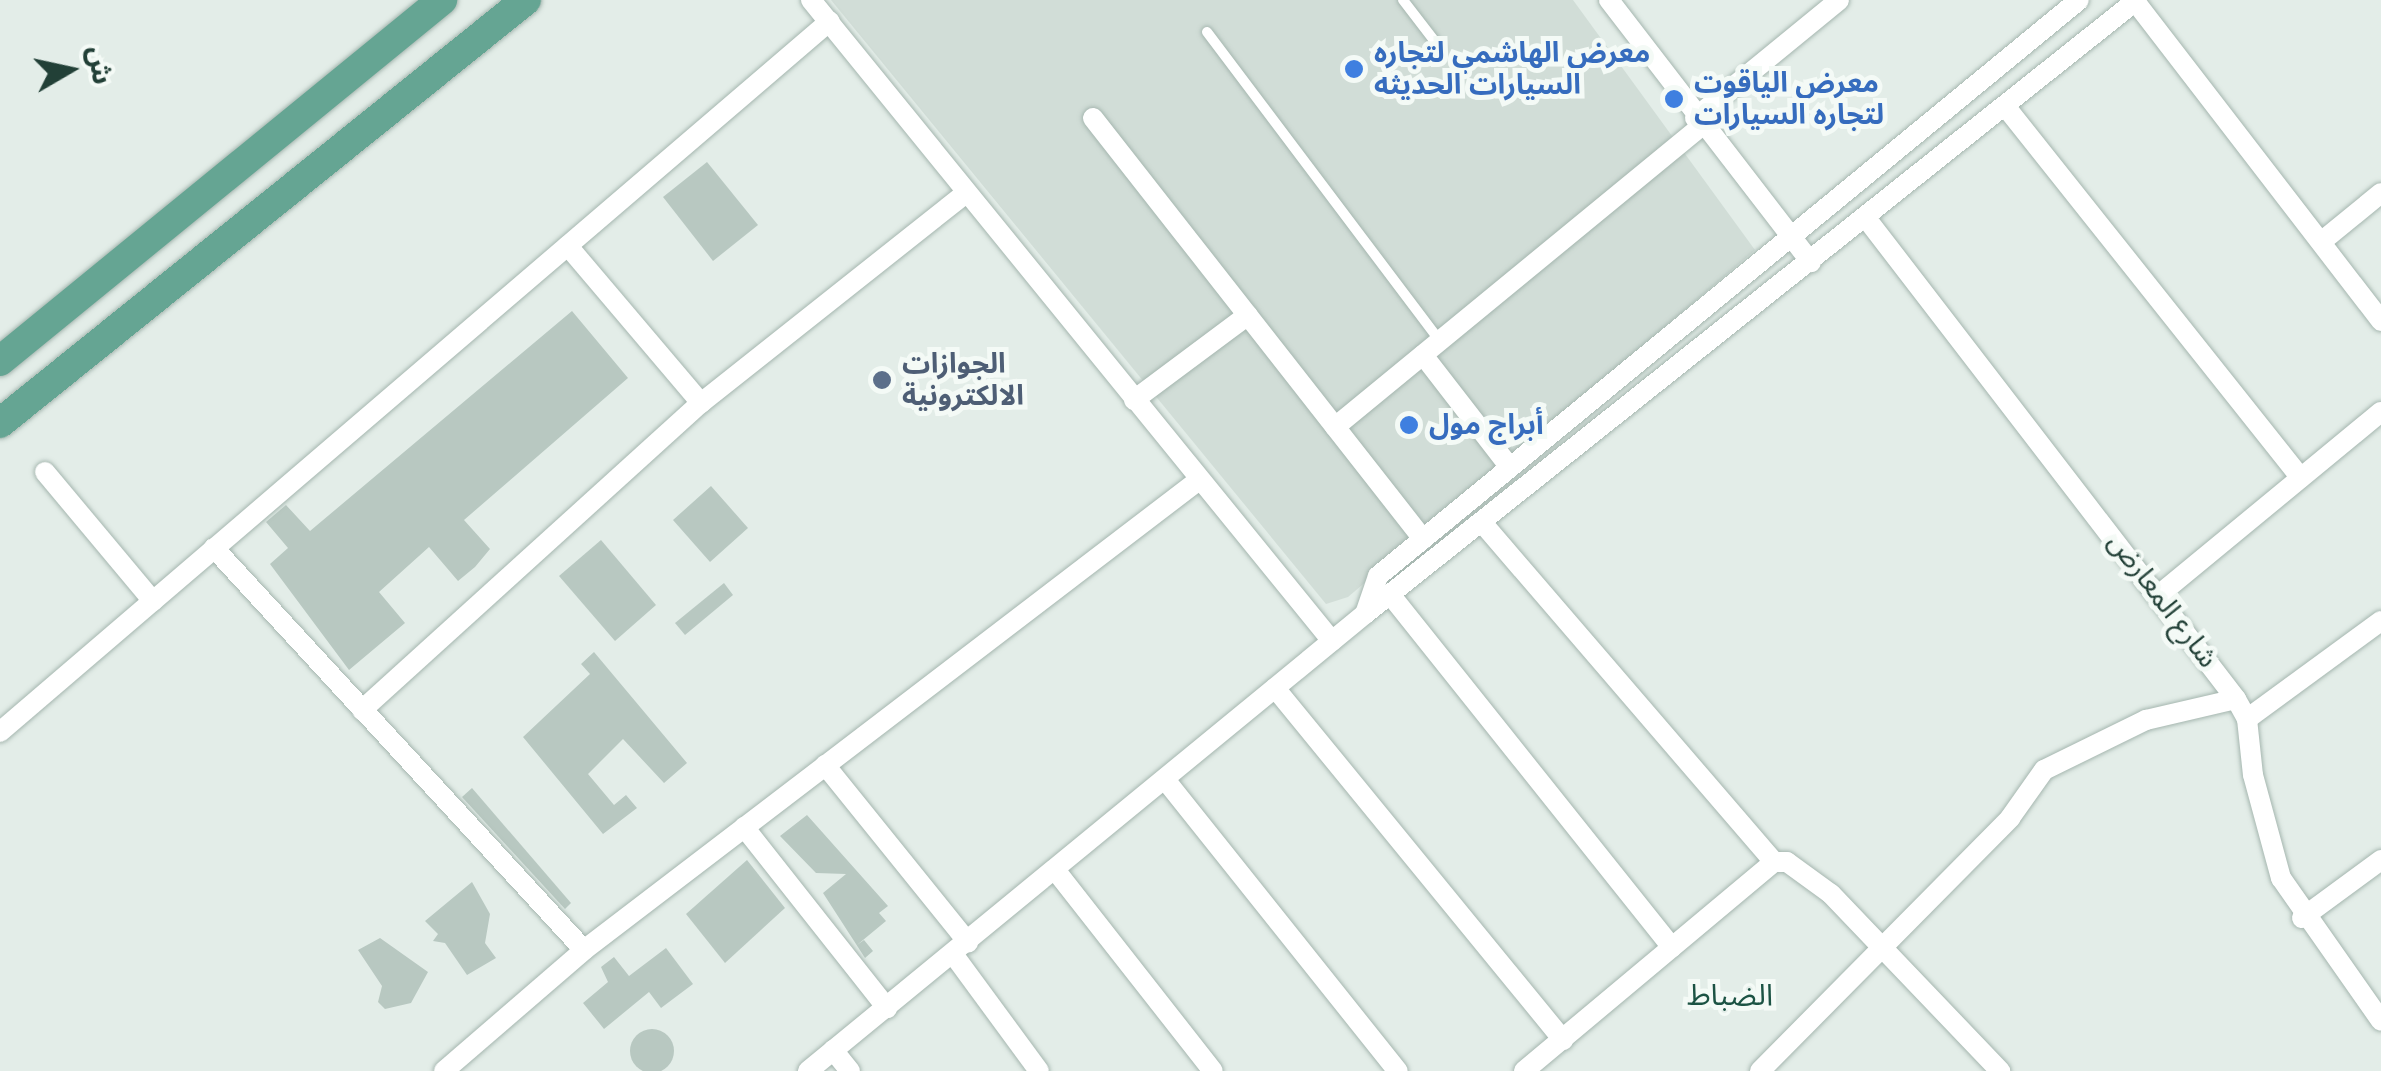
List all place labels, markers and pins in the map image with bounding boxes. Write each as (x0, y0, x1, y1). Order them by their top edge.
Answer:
place label: معرض الهاشمي لتجاره السيارات الحديثه (1374, 36, 1650, 102)
marker: معرض الهاشمي لتجاره السيارات الحديثه (1343, 58, 1365, 80)
place label: معرض الياقوت لتجاره السيارات (1694, 66, 1884, 132)
marker: معرض الياقوت لتجاره السيارات (1663, 88, 1685, 110)
place label: الجوازات الالكترونية (902, 347, 1024, 413)
marker: الجوازات الالكترونية (871, 369, 893, 391)
place label: أبراج مول (1429, 408, 1544, 442)
marker: أبراج مول (1398, 414, 1420, 436)

